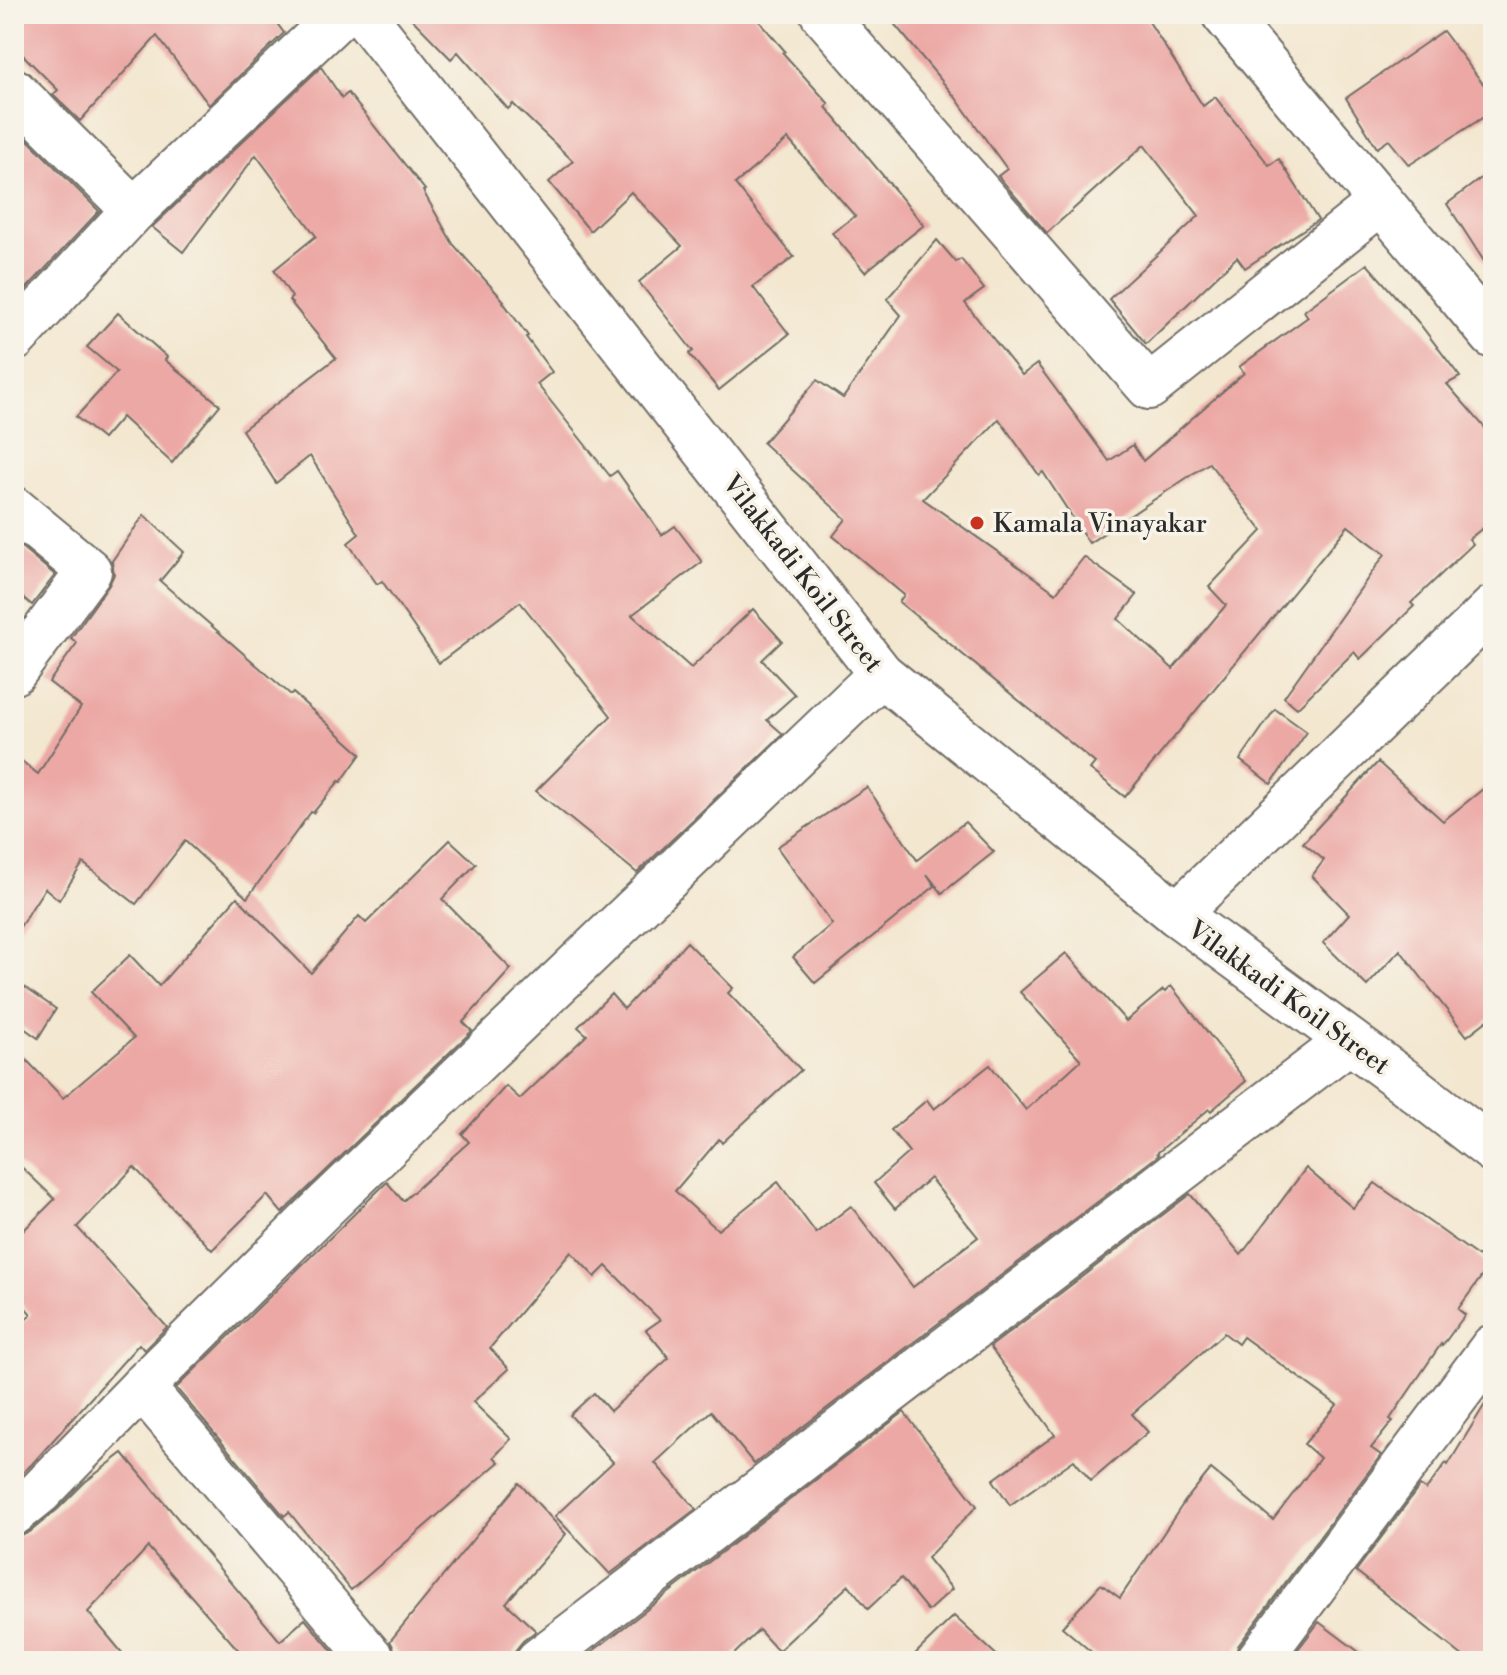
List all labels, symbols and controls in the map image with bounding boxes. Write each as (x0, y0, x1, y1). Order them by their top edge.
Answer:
street label: Vilakkadi Koil Street (714, 468, 889, 679)
place label: Kamala Vinayakar (993, 508, 1207, 540)
marker: Kamala Vinayakar (968, 514, 986, 532)
street label: Vilakkadi Koil Street (1180, 913, 1396, 1082)

